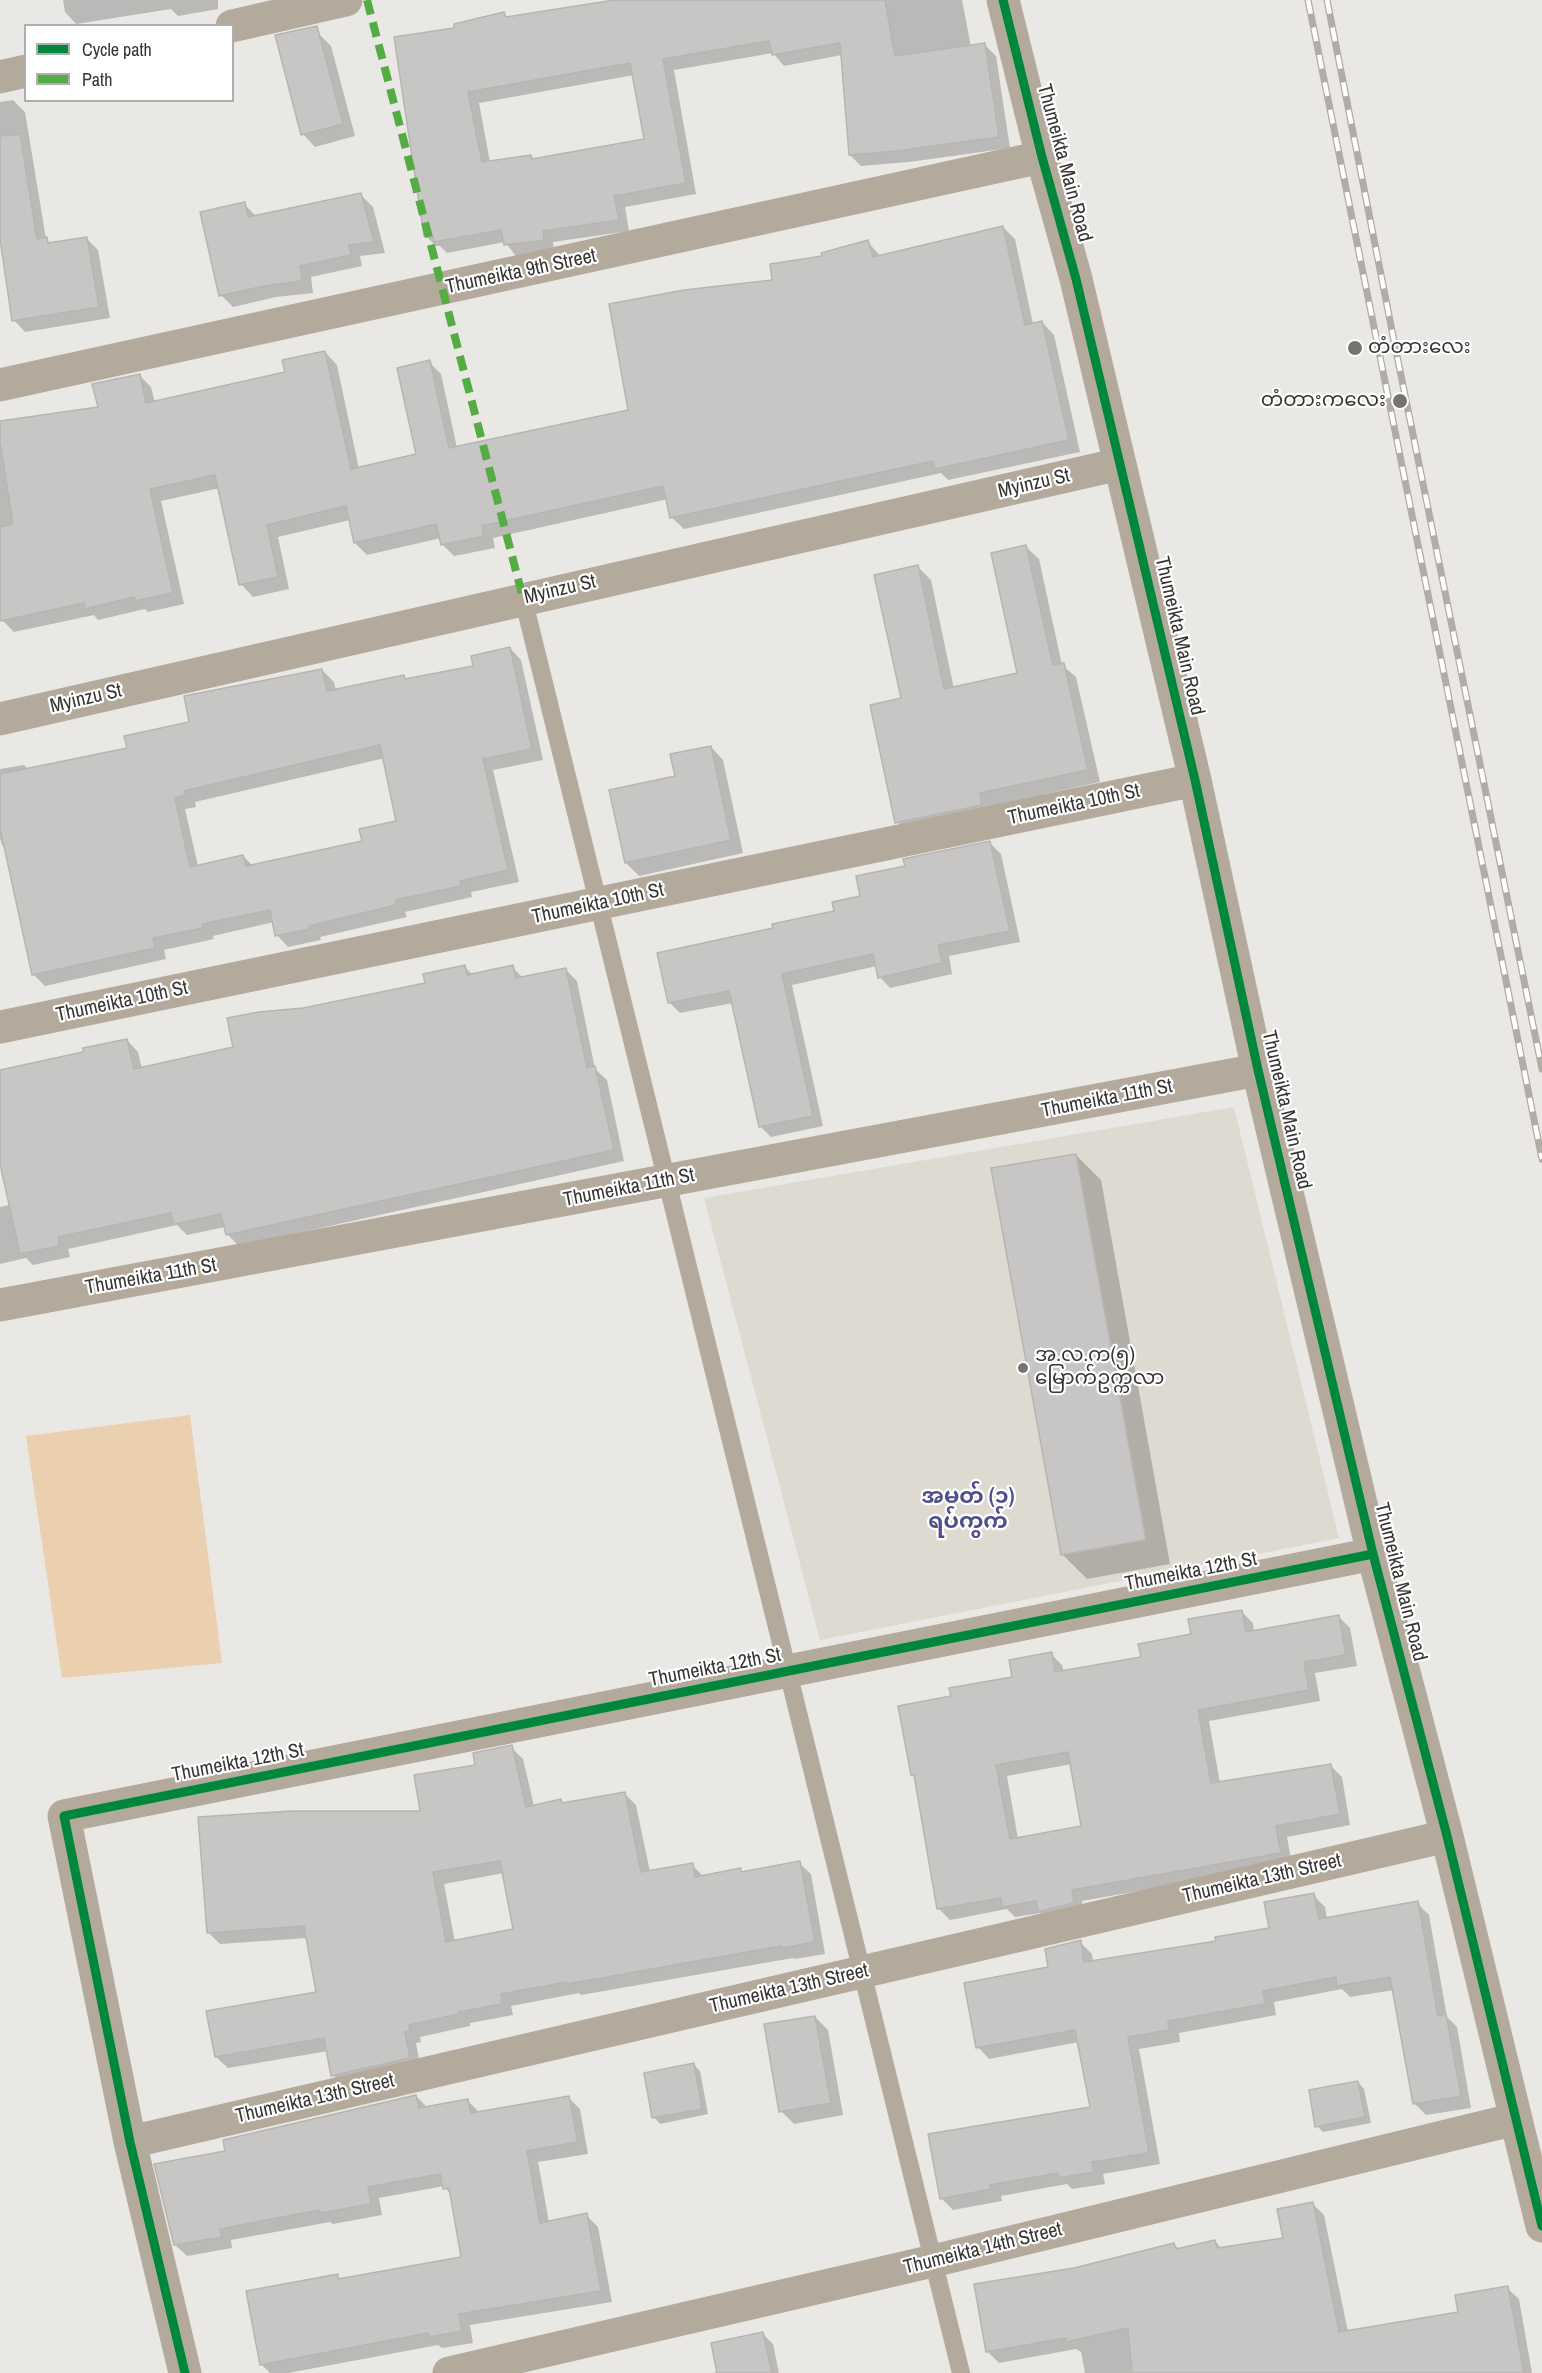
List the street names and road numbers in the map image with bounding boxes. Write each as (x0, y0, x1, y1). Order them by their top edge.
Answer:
street label: Thumeikta Main Road (1031, 82, 1097, 244)
street label: Thumeikta 9th Street (444, 244, 598, 300)
street label: Myinzu St (996, 464, 1072, 504)
street label: Thumeikta Main Road (1149, 554, 1209, 718)
street label: Myinzu St (522, 570, 598, 610)
street label: Myinzu St (48, 679, 124, 719)
street label: Thumeikta 10th St (1006, 779, 1142, 831)
street label: Thumeikta 10th St (530, 878, 666, 930)
street label: Thumeikta 10th St (54, 976, 190, 1028)
street label: Thumeikta Main Road (1256, 1028, 1316, 1192)
street label: Thumeikta 11th St (1040, 1075, 1174, 1123)
street label: Thumeikta 11th St (562, 1164, 696, 1212)
street label: Thumeikta 11th St (84, 1254, 218, 1300)
street label: Thumeikta Main Road (1369, 1500, 1431, 1664)
street label: Thumeikta 12th St (1123, 1547, 1259, 1597)
street label: Thumeikta 12th St (647, 1643, 783, 1693)
street label: Thumeikta 12th St (170, 1738, 306, 1788)
street label: Thumeikta 13th Street (1180, 1849, 1344, 1909)
street label: Thumeikta 13th Street (707, 1959, 871, 2019)
street label: Thumeikta 13th Street (233, 2069, 397, 2129)
street label: Thumeikta 14th Street (901, 2218, 1065, 2280)

